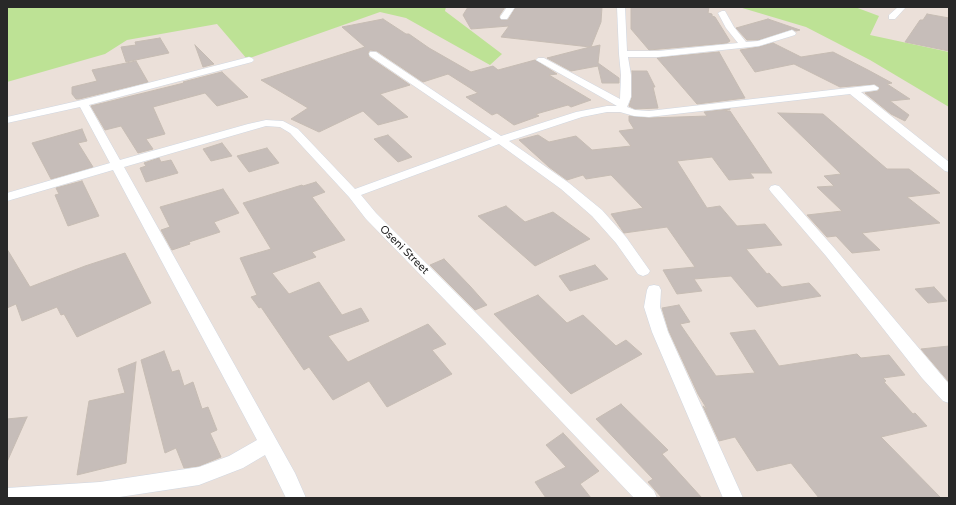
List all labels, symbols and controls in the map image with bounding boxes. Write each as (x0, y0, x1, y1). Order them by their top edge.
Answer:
street label: Oseni Street (377, 223, 431, 277)

